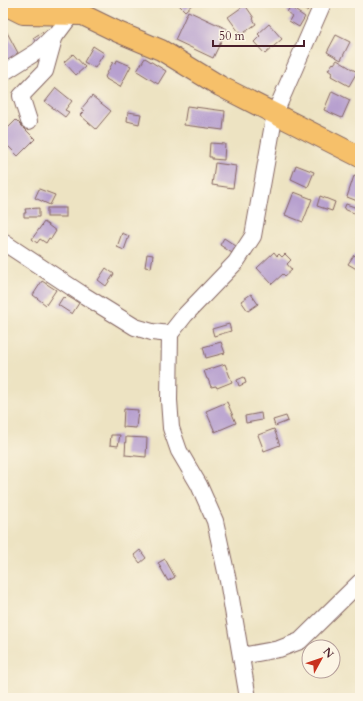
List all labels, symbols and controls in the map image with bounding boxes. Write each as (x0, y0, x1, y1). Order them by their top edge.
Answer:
scale bar (213, 22, 304, 48)
text: 50 m (219, 28, 246, 44)
north arrow (301, 639, 341, 679)
text: N (319, 644, 337, 662)

